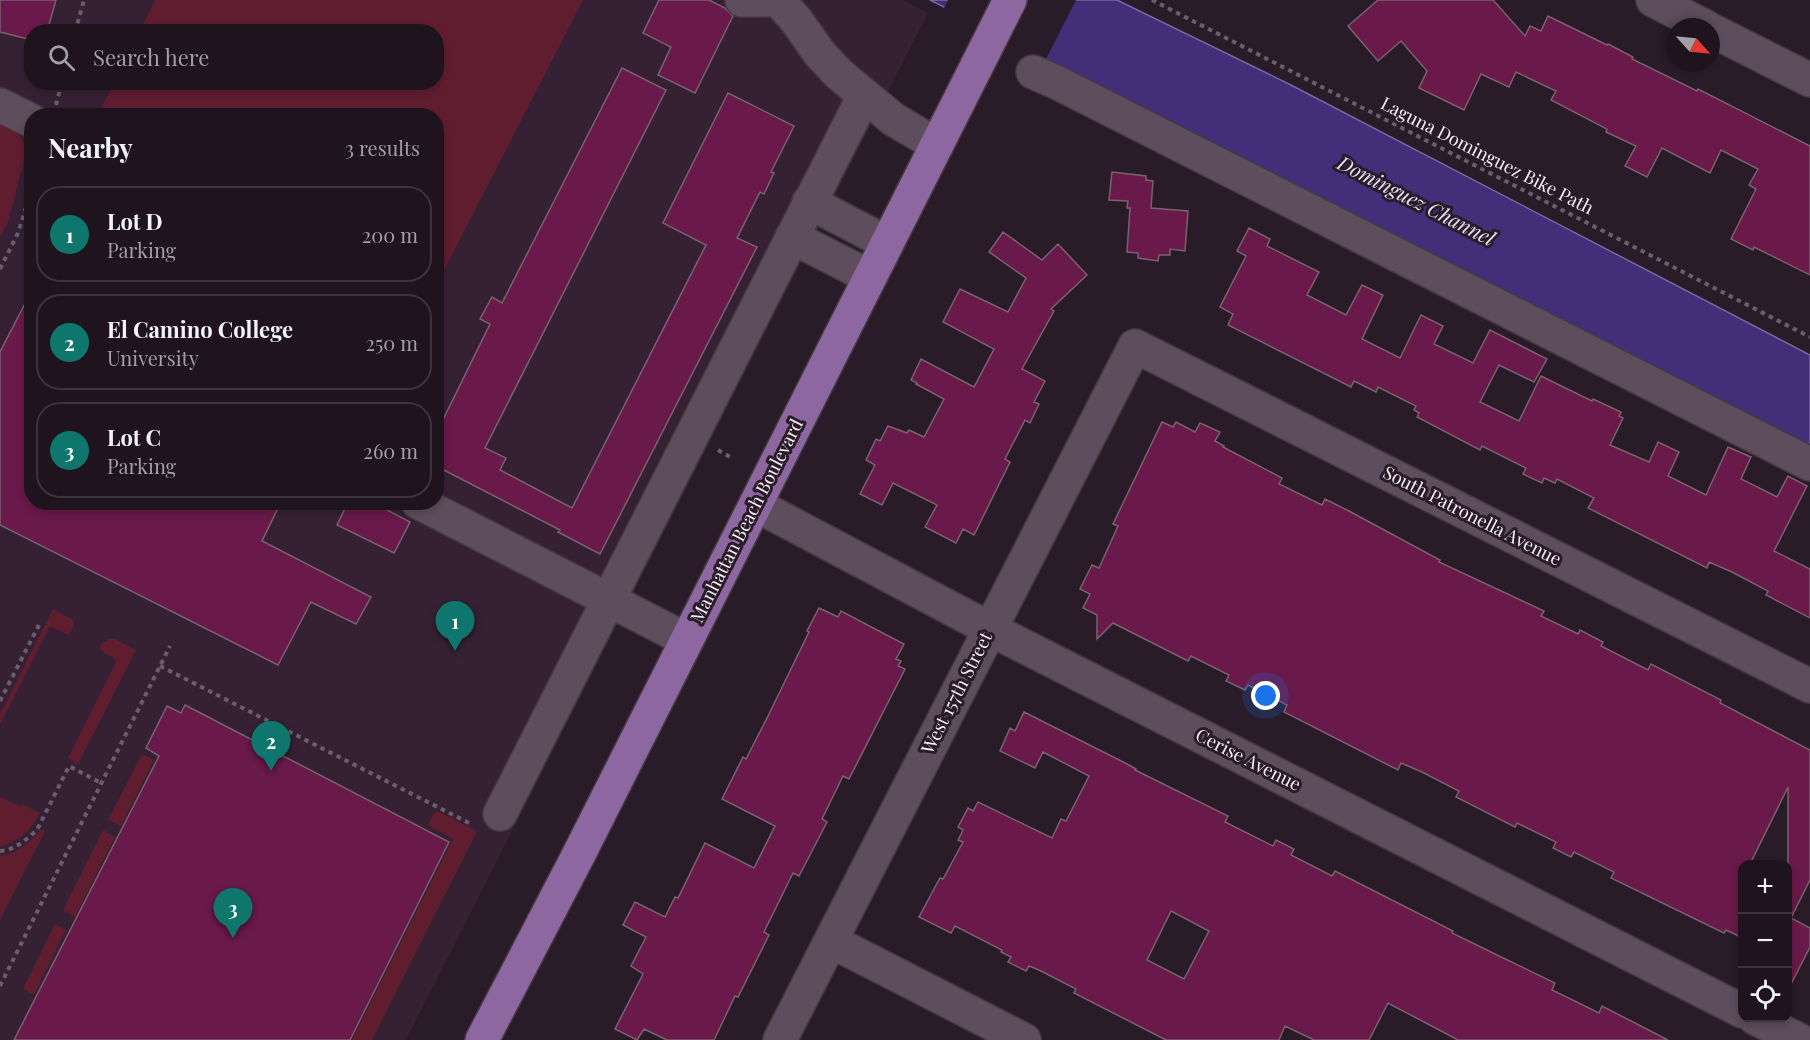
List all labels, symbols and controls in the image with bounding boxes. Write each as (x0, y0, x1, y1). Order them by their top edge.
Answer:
north arrow (1666, 18, 1720, 72)
search box (24, 24, 444, 90)
icon: search (45, 41, 78, 74)
text: Search here (93, 42, 209, 72)
street label: Laguna Dominguez Bike Path (1377, 91, 1598, 220)
text: Nearby (48, 130, 133, 165)
text: 3 results (345, 134, 420, 161)
water label: Dominguez Channel (1333, 148, 1501, 252)
text: Lot D (107, 206, 163, 236)
text: 1 (66, 221, 73, 248)
text: 200 m (362, 221, 418, 248)
text: Parking (107, 236, 176, 263)
text: El Camino College (107, 314, 293, 344)
text: 2 (64, 329, 75, 356)
text: 250 m (365, 329, 418, 356)
text: University (107, 344, 199, 371)
street label: Manhattan Beach Boulevard (684, 414, 808, 626)
text: Lot C (107, 422, 161, 452)
text: 3 (65, 437, 74, 464)
text: 260 m (363, 437, 418, 464)
text: Parking (107, 452, 176, 479)
street label: South Patronella Avenue (1379, 460, 1566, 570)
pin: 1 (436, 602, 474, 651)
street label: West 157th Street (915, 627, 997, 758)
your location (1251, 681, 1280, 710)
pin: 2 (252, 722, 290, 771)
street label: Cerise Avenue (1192, 722, 1305, 796)
map controls (1738, 860, 1792, 1022)
button: + (1738, 860, 1792, 914)
pin: 3 (214, 888, 252, 938)
button: − (1738, 914, 1792, 968)
button: locate (1738, 968, 1792, 1022)

